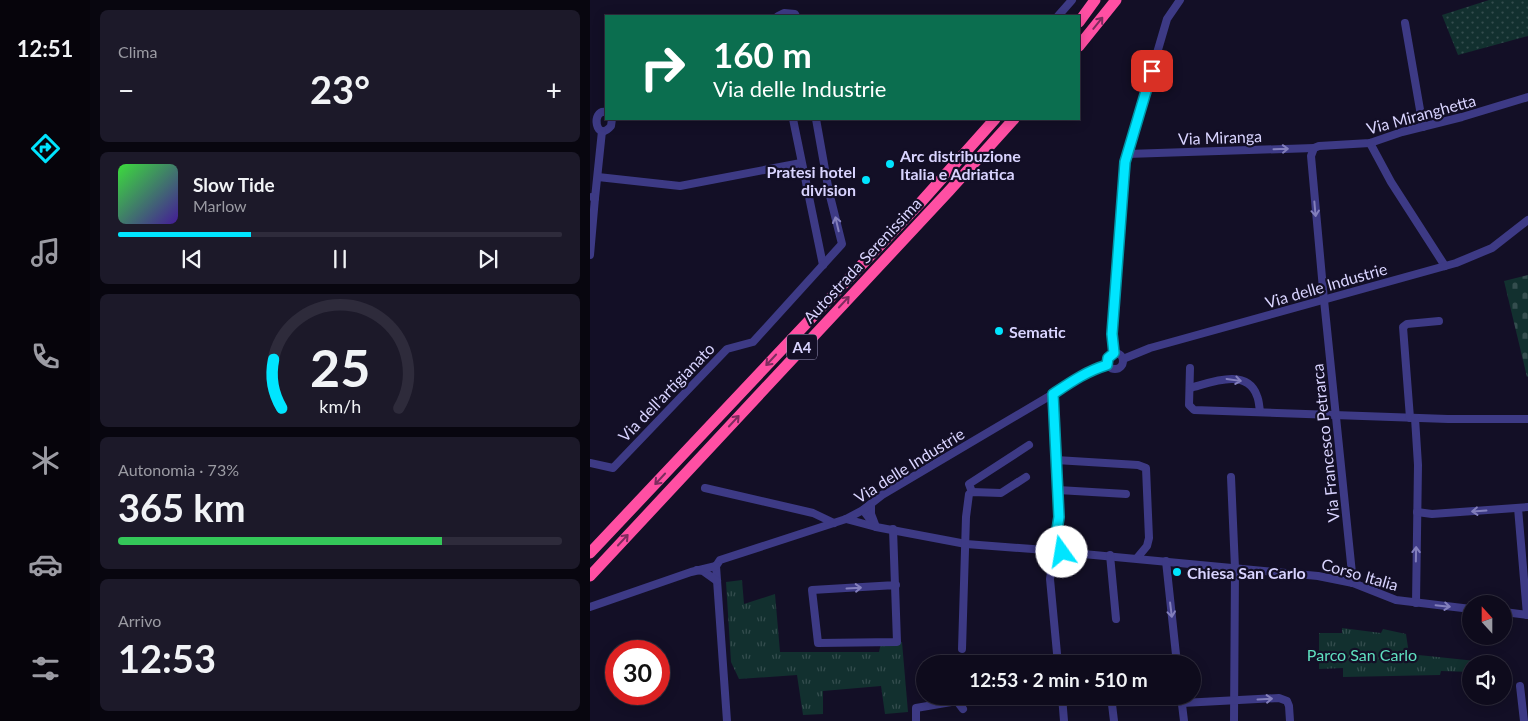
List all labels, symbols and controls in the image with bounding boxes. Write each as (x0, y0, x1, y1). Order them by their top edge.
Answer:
one-way arrow (1093, 17, 1104, 30)
text: 160 m (713, 33, 812, 75)
text: 12:51 (17, 35, 73, 62)
icon: right (630, 35, 695, 100)
text: Clima (118, 42, 157, 61)
pin (1131, 50, 1173, 92)
icon: arrive (1138, 57, 1166, 85)
text: 23° (310, 66, 370, 112)
text: − (118, 73, 134, 107)
text: + (546, 73, 562, 107)
text: Via delle Industrie (713, 75, 886, 102)
street label: Via Miranghetta (1364, 90, 1478, 138)
street label: Via Miranga (1178, 126, 1262, 148)
icon: directions (28, 131, 63, 166)
one-way arrow (1272, 144, 1289, 154)
place label: Arc distribuzione Italia e Adriatica (899, 146, 1021, 183)
marker: Arc distribuzione Italia e Adriatica (884, 158, 896, 170)
place label: Pratesi hotel division (766, 162, 856, 199)
text: Slow Tide (193, 173, 275, 196)
marker: Pratesi hotel division (860, 174, 872, 186)
street label: Autostrada Serenissima (799, 193, 925, 327)
text: Marlow (193, 196, 247, 215)
one-way arrow (1311, 200, 1320, 216)
one-way arrow (832, 216, 841, 232)
icon: music (28, 235, 63, 270)
icon: previous (178, 245, 206, 273)
icon: pause (326, 245, 354, 273)
icon: next (474, 245, 502, 273)
street label: Via delle Industrie (1263, 258, 1389, 312)
one-way arrow (838, 295, 850, 308)
place label: Sematic (1009, 322, 1066, 341)
marker: Sematic (993, 325, 1005, 337)
road number: A4 (787, 334, 817, 360)
text: 25 (310, 336, 370, 398)
icon: phone (28, 339, 63, 374)
street label: Via dell'artigianato (614, 339, 718, 445)
one-way arrow (765, 354, 777, 366)
street label: Via Francesco Petrarca (1307, 363, 1343, 523)
one-way arrow (1226, 375, 1242, 385)
text: km/h (319, 395, 361, 417)
one-way arrow (728, 414, 740, 427)
street label: Via delle Industrie (850, 424, 968, 506)
icon: climate (28, 443, 63, 478)
text: Autonomia · 73% (118, 460, 239, 479)
one-way arrow (654, 472, 666, 485)
text: 365 km (118, 484, 246, 530)
one-way arrow (1472, 506, 1488, 515)
position arrow (1035, 525, 1087, 577)
one-way arrow (617, 533, 629, 546)
one-way arrow (1412, 546, 1421, 562)
icon: car (28, 547, 63, 582)
street label: Corso Italia (1319, 554, 1401, 594)
place label: Chiesa San Carlo (1187, 563, 1306, 582)
marker: Chiesa San Carlo (1171, 566, 1183, 578)
one-way arrow (846, 583, 862, 592)
north arrow (1462, 595, 1512, 645)
map controls (1462, 595, 1512, 705)
one-way arrow (1435, 601, 1451, 611)
one-way arrow (1166, 602, 1176, 618)
text: Arrivo (118, 611, 161, 630)
text: 12:53 (118, 635, 216, 681)
speed limit sign: 30 (605, 640, 670, 705)
park label: Parco San Carlo (1307, 645, 1417, 664)
icon: filters (28, 651, 63, 686)
button: sound (1462, 655, 1512, 705)
text: 12:53 · 2 min · 510 m (969, 668, 1148, 691)
one-way arrow (1257, 694, 1273, 703)

